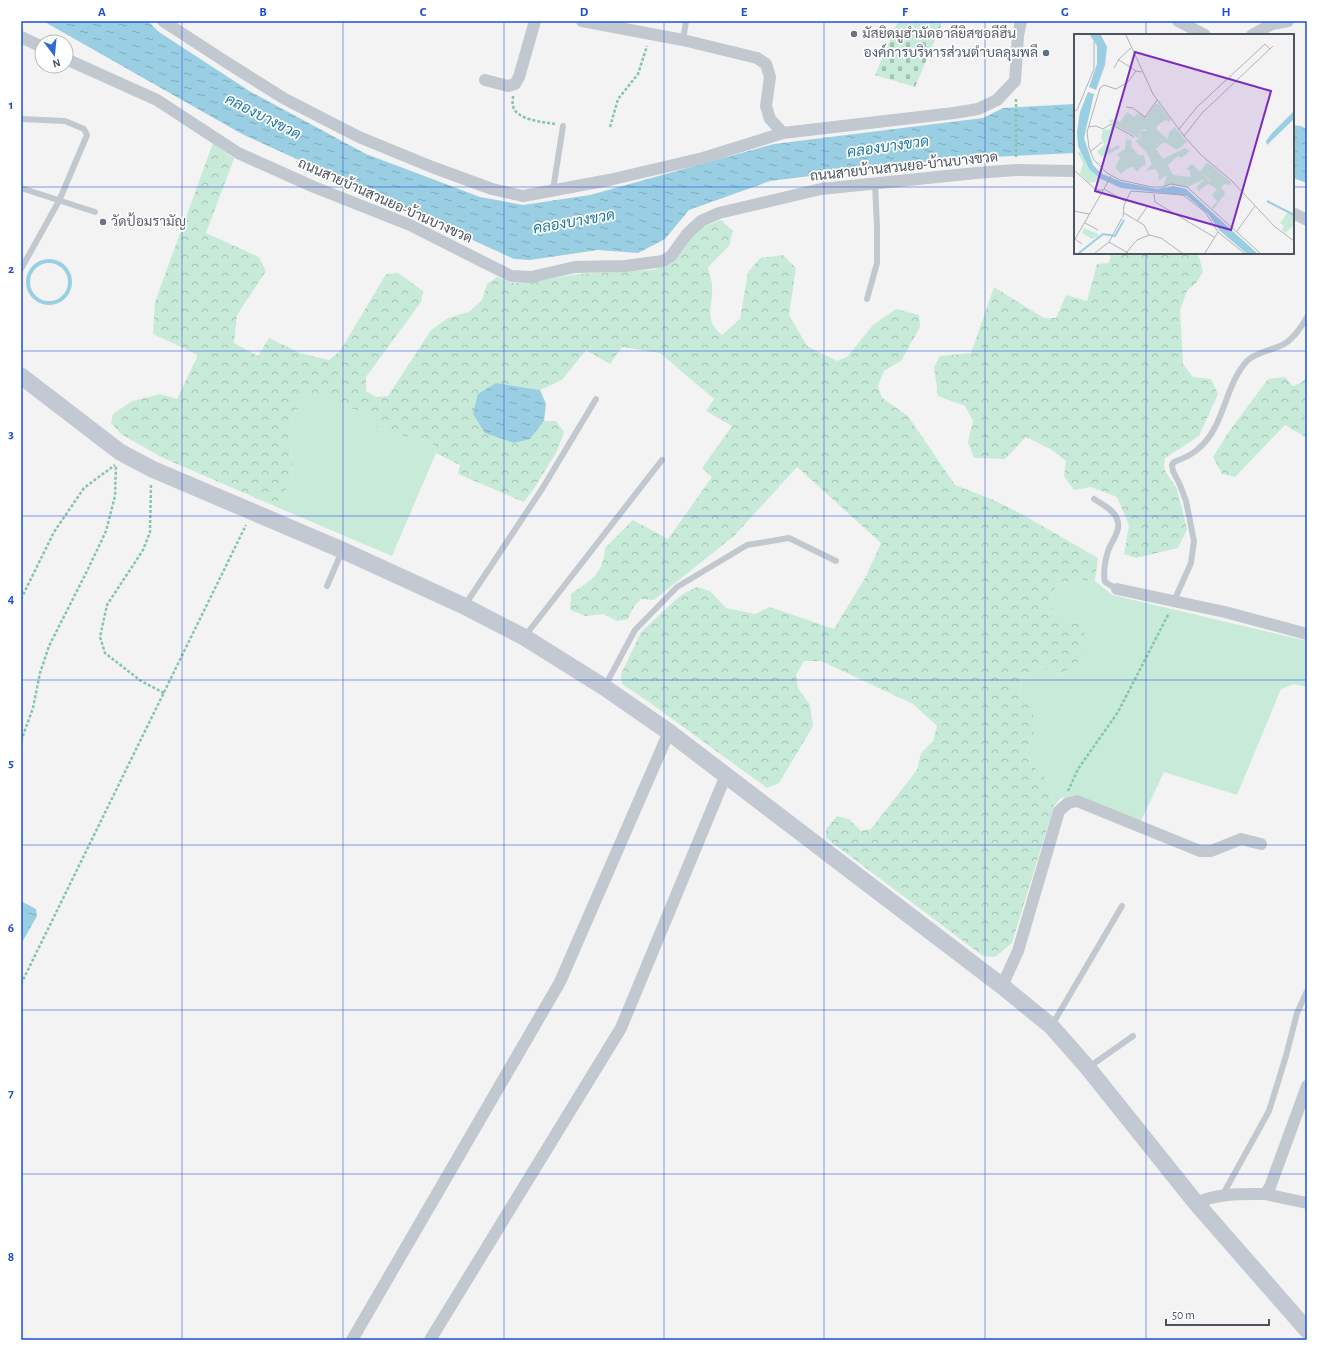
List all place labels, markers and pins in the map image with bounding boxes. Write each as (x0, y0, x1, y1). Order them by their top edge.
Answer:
place label: มัสยิดมูฮำมัดอาลียิสซอลีฮีน (862, 24, 1016, 43)
marker: มัสยิดมูฮำมัดอาลียิสซอลีฮีน (849, 29, 859, 39)
place label: องค์การบริหารส่วนตำบลลุมพลี (864, 43, 1038, 62)
marker: องค์การบริหารส่วนตำบลลุมพลี (1041, 48, 1051, 58)
place label: วัดป้อมรามัญ (111, 212, 186, 230)
marker: วัดป้อมรามัญ (98, 217, 108, 227)

